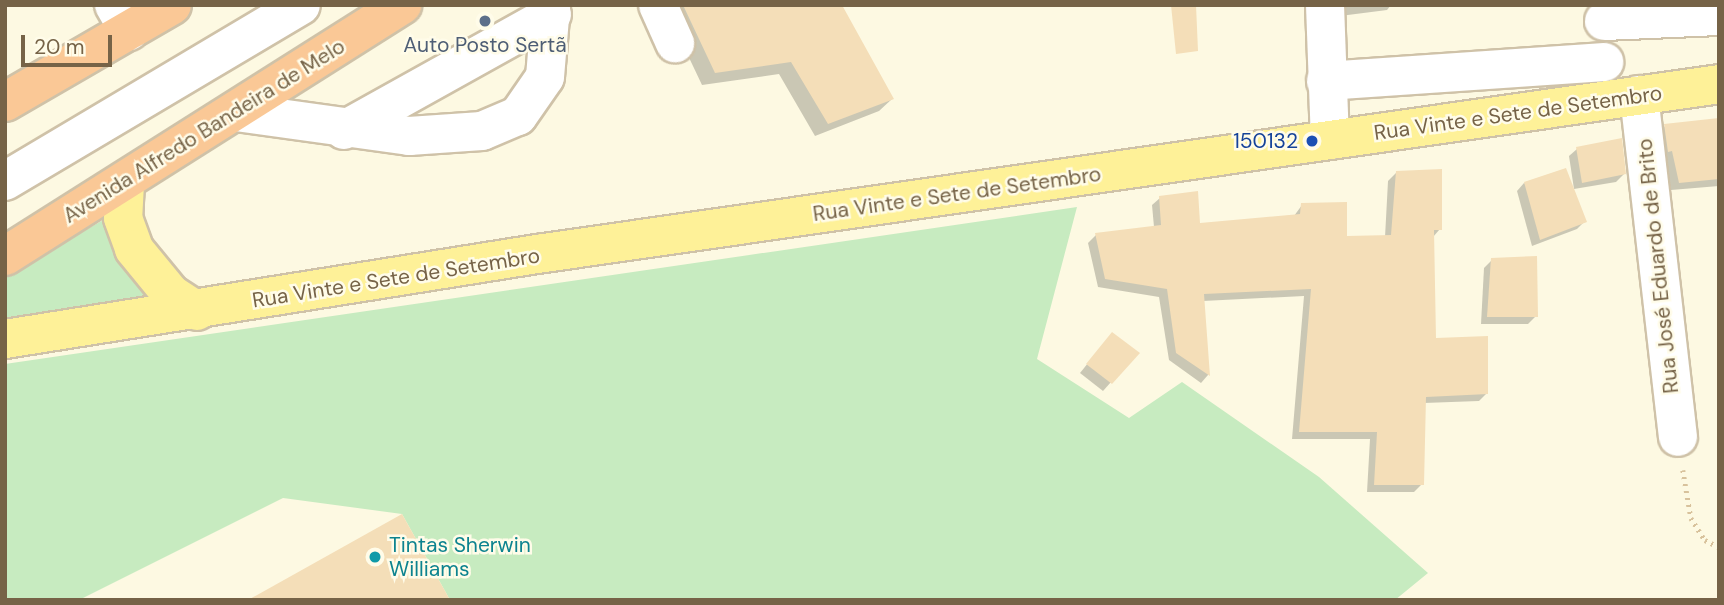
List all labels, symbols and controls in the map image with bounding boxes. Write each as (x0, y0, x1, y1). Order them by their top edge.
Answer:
marker: Auto Posto Sertã (477, 13, 493, 29)
scale bar (24, 21, 116, 65)
place label: Auto Posto Sertã (403, 32, 567, 58)
text: 20 m (34, 33, 85, 61)
street label: Avenida Alfredo Bandeira de Melo (59, 34, 349, 228)
street label: Rua Vinte e Sete de Setembro (1372, 80, 1664, 146)
place label: 150132 (1233, 128, 1298, 154)
marker: 150132 (1304, 133, 1320, 149)
street label: Rua José Eduardo de Brito (1632, 137, 1684, 395)
street label: Rua Vinte e Sete de Setembro (811, 161, 1103, 227)
street label: Rua Vinte e Sete de Setembro (250, 243, 542, 313)
place label: Tintas Sherwin Williams (389, 532, 531, 582)
marker: Tintas Sherwin Williams (367, 549, 383, 565)

